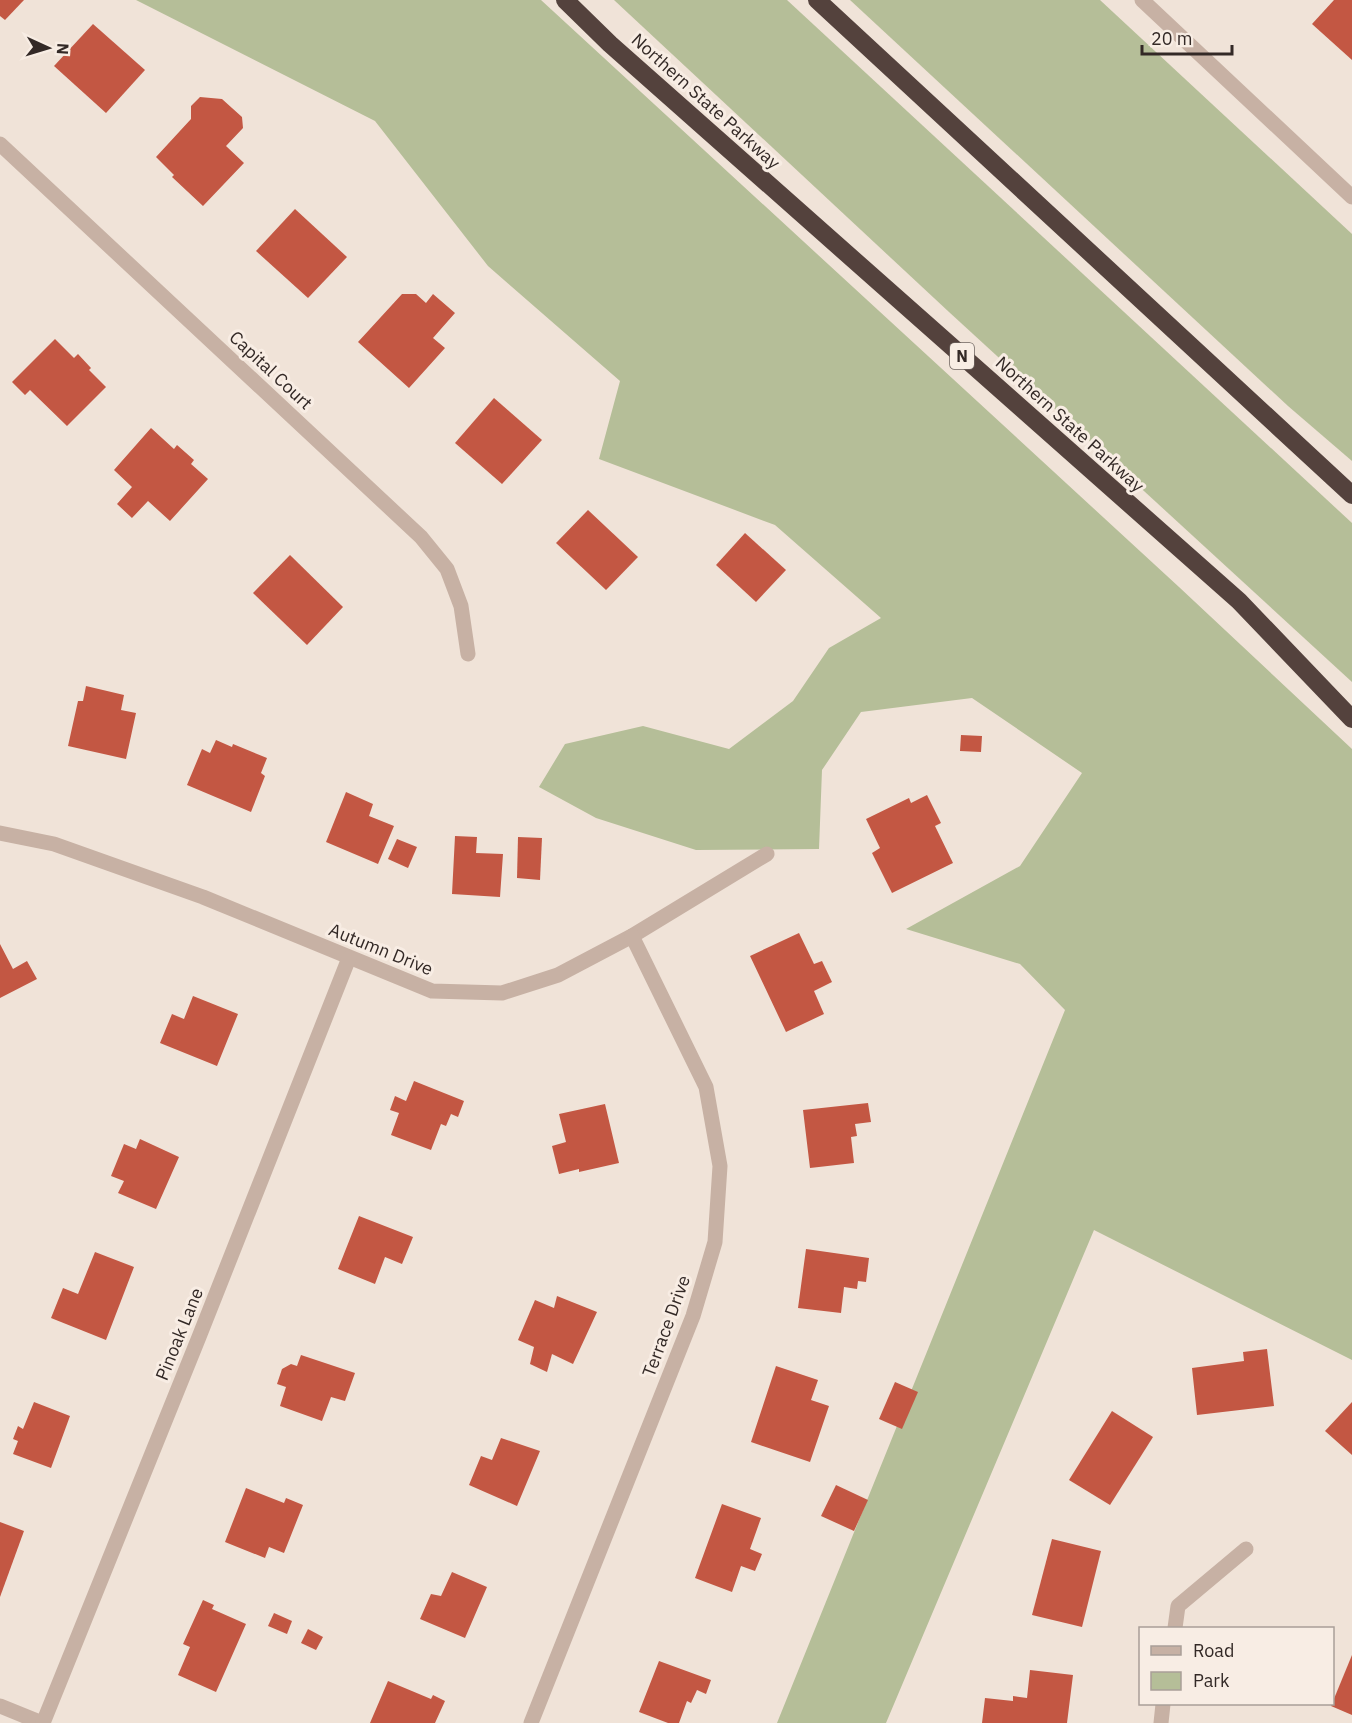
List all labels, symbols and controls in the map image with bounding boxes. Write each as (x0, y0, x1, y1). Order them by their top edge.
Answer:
north arrow (18, 18, 78, 78)
scale bar (1142, 18, 1232, 56)
text: 20 m (1151, 27, 1193, 50)
street label: Northern State Parkway (627, 28, 785, 174)
text: N (53, 43, 73, 56)
street label: Capital Court (225, 326, 317, 414)
road number: N (950, 343, 974, 369)
street label: Northern State Parkway (991, 351, 1149, 497)
street label: Autumn Drive (326, 918, 437, 980)
street label: Terrace Drive (637, 1272, 695, 1380)
street label: Pinoak Lane (150, 1284, 208, 1384)
legend (1139, 1627, 1334, 1705)
text: Road (1193, 1639, 1234, 1662)
text: Park (1193, 1669, 1230, 1692)

